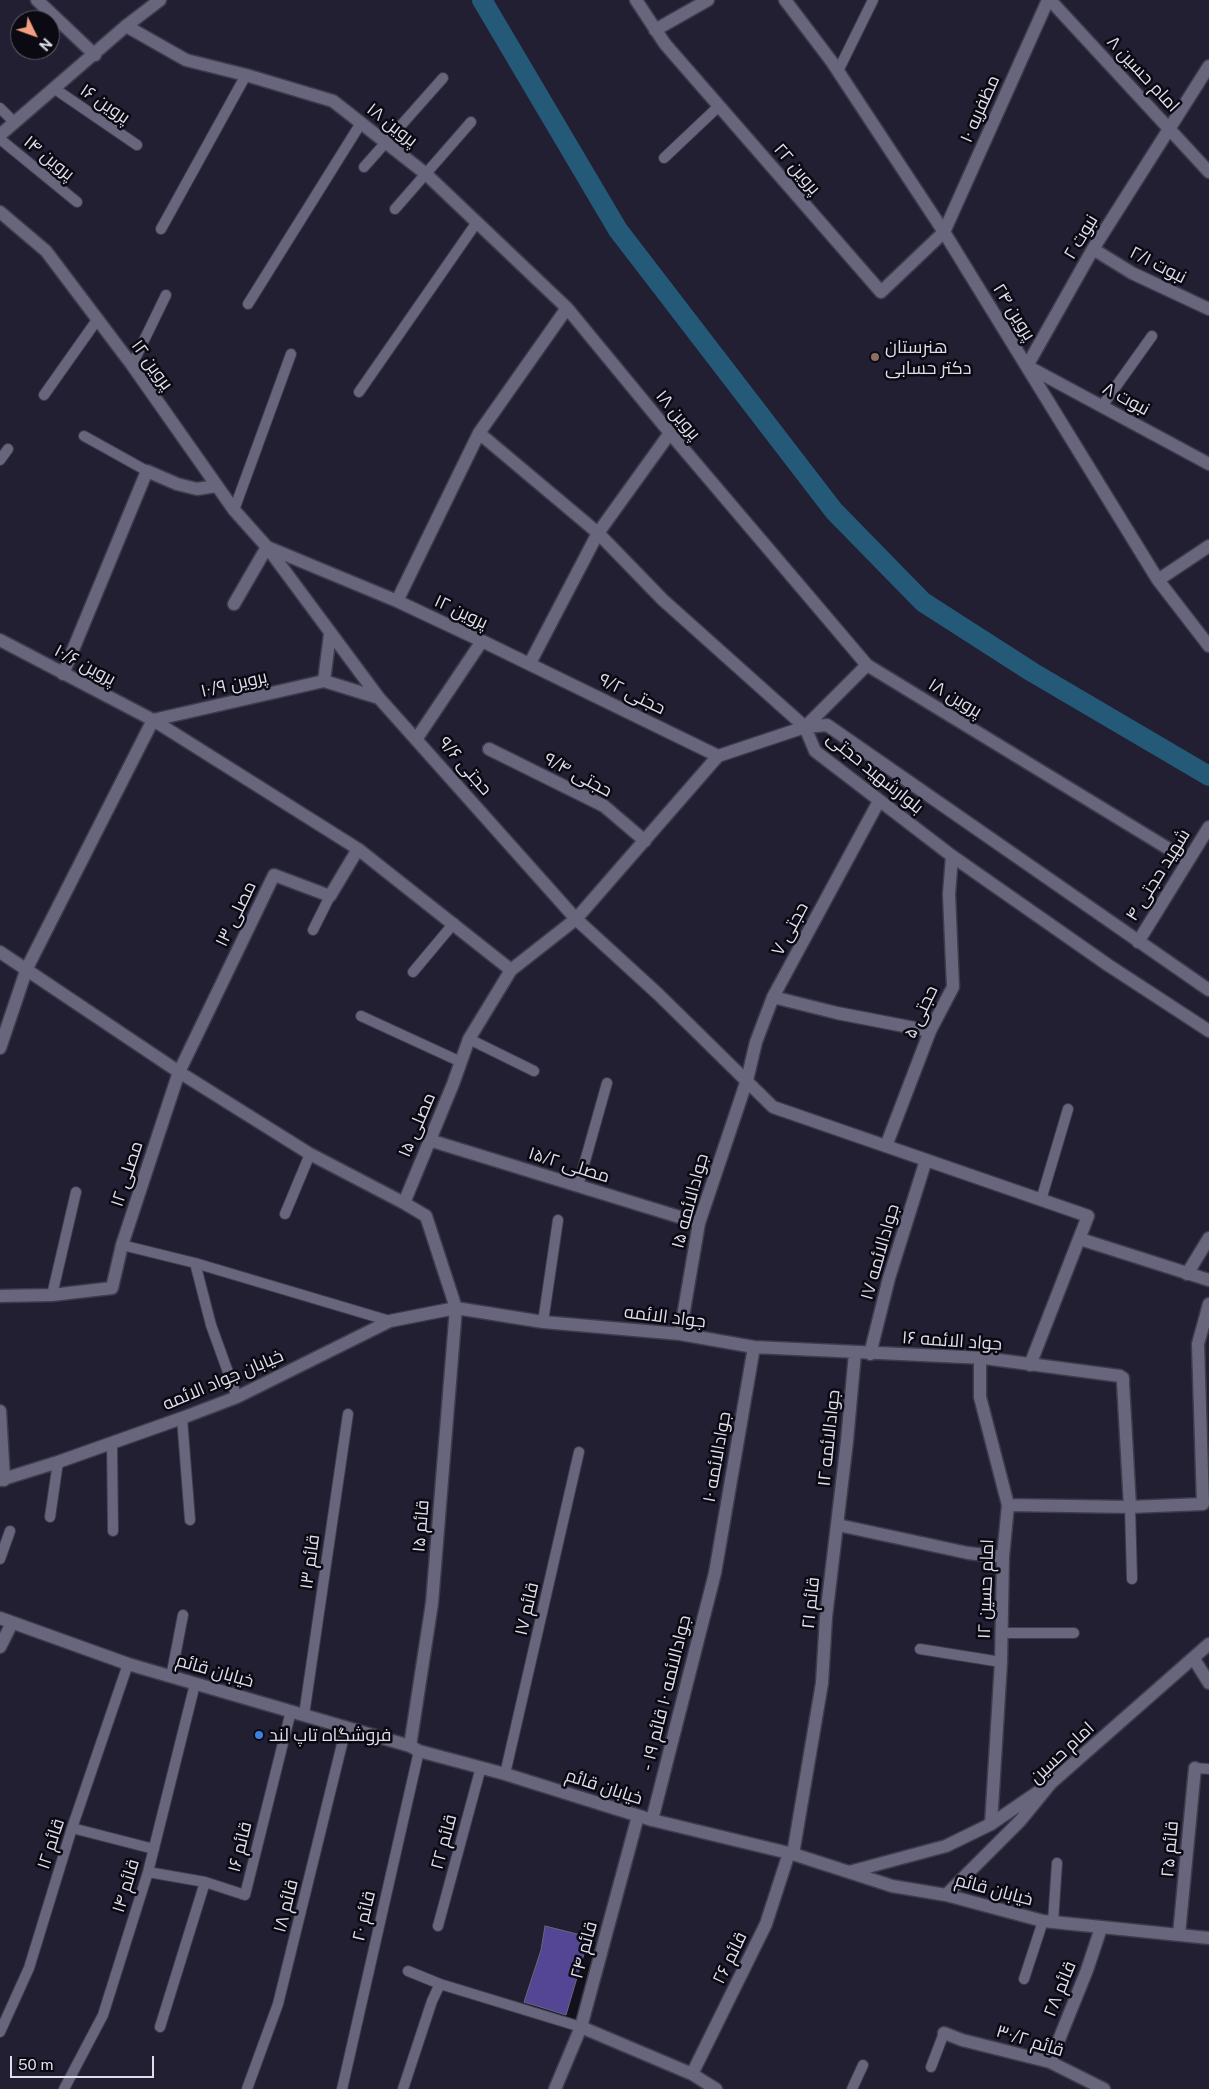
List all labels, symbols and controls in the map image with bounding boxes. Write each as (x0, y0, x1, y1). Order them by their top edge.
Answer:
north arrow (10, 10, 60, 60)
street label: امام حسین ۸ (1102, 31, 1184, 117)
text: N (36, 35, 55, 54)
street label: مظفریه ۱۰ (956, 72, 1004, 146)
street label: پروین ۱۶ (76, 79, 134, 129)
street label: پروین ۱۸ (362, 98, 422, 152)
street label: پروین ۱۴ (19, 131, 79, 185)
street label: پروین ۲۲ (769, 139, 825, 199)
street label: نبوت ۲ (1059, 211, 1103, 263)
street label: نبوت ۲/۱ (1126, 242, 1190, 288)
street label: پروین ۲۴ (988, 279, 1040, 345)
street label: پروین ۱۲ (127, 336, 177, 394)
place label: هنرستان دکتر حسابی (885, 336, 972, 378)
marker: هنرستان دکتر حسابی (869, 351, 881, 363)
street label: نبوت ۸ (1099, 378, 1153, 420)
street label: پروین ۱۸ (651, 386, 705, 444)
street label: پروین ۱۲ (431, 590, 491, 634)
street label: پروین ۱۰/۶ (50, 640, 120, 690)
street label: پروین ۱۰/۹ (199, 666, 269, 702)
street label: حجتی ۹/۲ (595, 669, 669, 719)
street label: پروین ۱۸ (924, 674, 986, 722)
street label: بلوارشهید حجتی (822, 727, 928, 819)
street label: حجتی ۹/۶ (434, 732, 496, 800)
street label: حجتی ۹/۴ (540, 748, 616, 802)
street label: شهید حجتی ۴ (1121, 825, 1195, 925)
street label: مصلی ۱۳ (211, 878, 261, 950)
street label: حجتی ۷ (767, 898, 813, 960)
street label: حجتی ۵ (899, 982, 943, 1042)
street label: مصلی ۱۵ (394, 1089, 440, 1161)
street label: مصلی ۱۲ (106, 1138, 148, 1210)
street label: مصلی ۱۵/۲ (526, 1142, 612, 1188)
street label: جوادالائمه ۱۵ (667, 1151, 713, 1251)
street label: جوادالائمه ۱۷ (856, 1201, 904, 1303)
street label: جواد الائمه (623, 1301, 707, 1333)
street label: جواد الائمه ۱۶ (901, 1327, 1003, 1355)
street label: خیابان جواد الائمه (159, 1345, 287, 1415)
street label: جوادالائمه ۱۲ (813, 1389, 845, 1487)
street label: جوادالائمه ۱۰ (698, 1410, 736, 1504)
street label: قائم ۱۵ (408, 1499, 434, 1553)
street label: قائم ۱۳ (295, 1533, 325, 1591)
street label: امام حسین ۱۲ (973, 1539, 999, 1639)
street label: قائم ۲۱ (798, 1576, 824, 1630)
street label: قائم ۱۷ (510, 1580, 544, 1638)
street label: - جوادالائمه ۱۰ قائم ۱۹ (636, 1613, 696, 1773)
street label: خیابان قائم (174, 1650, 256, 1692)
street label: امام حسین (1025, 1718, 1099, 1788)
place label: فروشگاه تاپ لند (269, 1724, 392, 1746)
marker: فروشگاه تاپ لند (253, 1729, 265, 1741)
street label: خیابان قائم (563, 1764, 645, 1810)
street label: قائم ۲۲ (426, 1812, 462, 1872)
street label: قائم ۱۲ (33, 1816, 69, 1872)
street label: قائم ۱۶ (223, 1819, 257, 1875)
street label: قائم ۲۵ (1157, 1820, 1183, 1878)
street label: قائم ۱۴ (108, 1857, 144, 1915)
street label: خیابان قائم (953, 1869, 1035, 1911)
street label: قائم ۱۸ (269, 1877, 303, 1935)
street label: قائم ۲۰ (348, 1889, 380, 1943)
street label: قائم ۲۴ (566, 1919, 602, 1981)
street label: قائم ۲۶ (708, 1928, 752, 1988)
street label: قائم ۲۸ (1039, 1958, 1081, 2020)
street label: قاِئم ۳۰/۲ (993, 2020, 1067, 2062)
scale bar (12, 2046, 156, 2078)
text: 50 m (18, 2056, 53, 2073)

